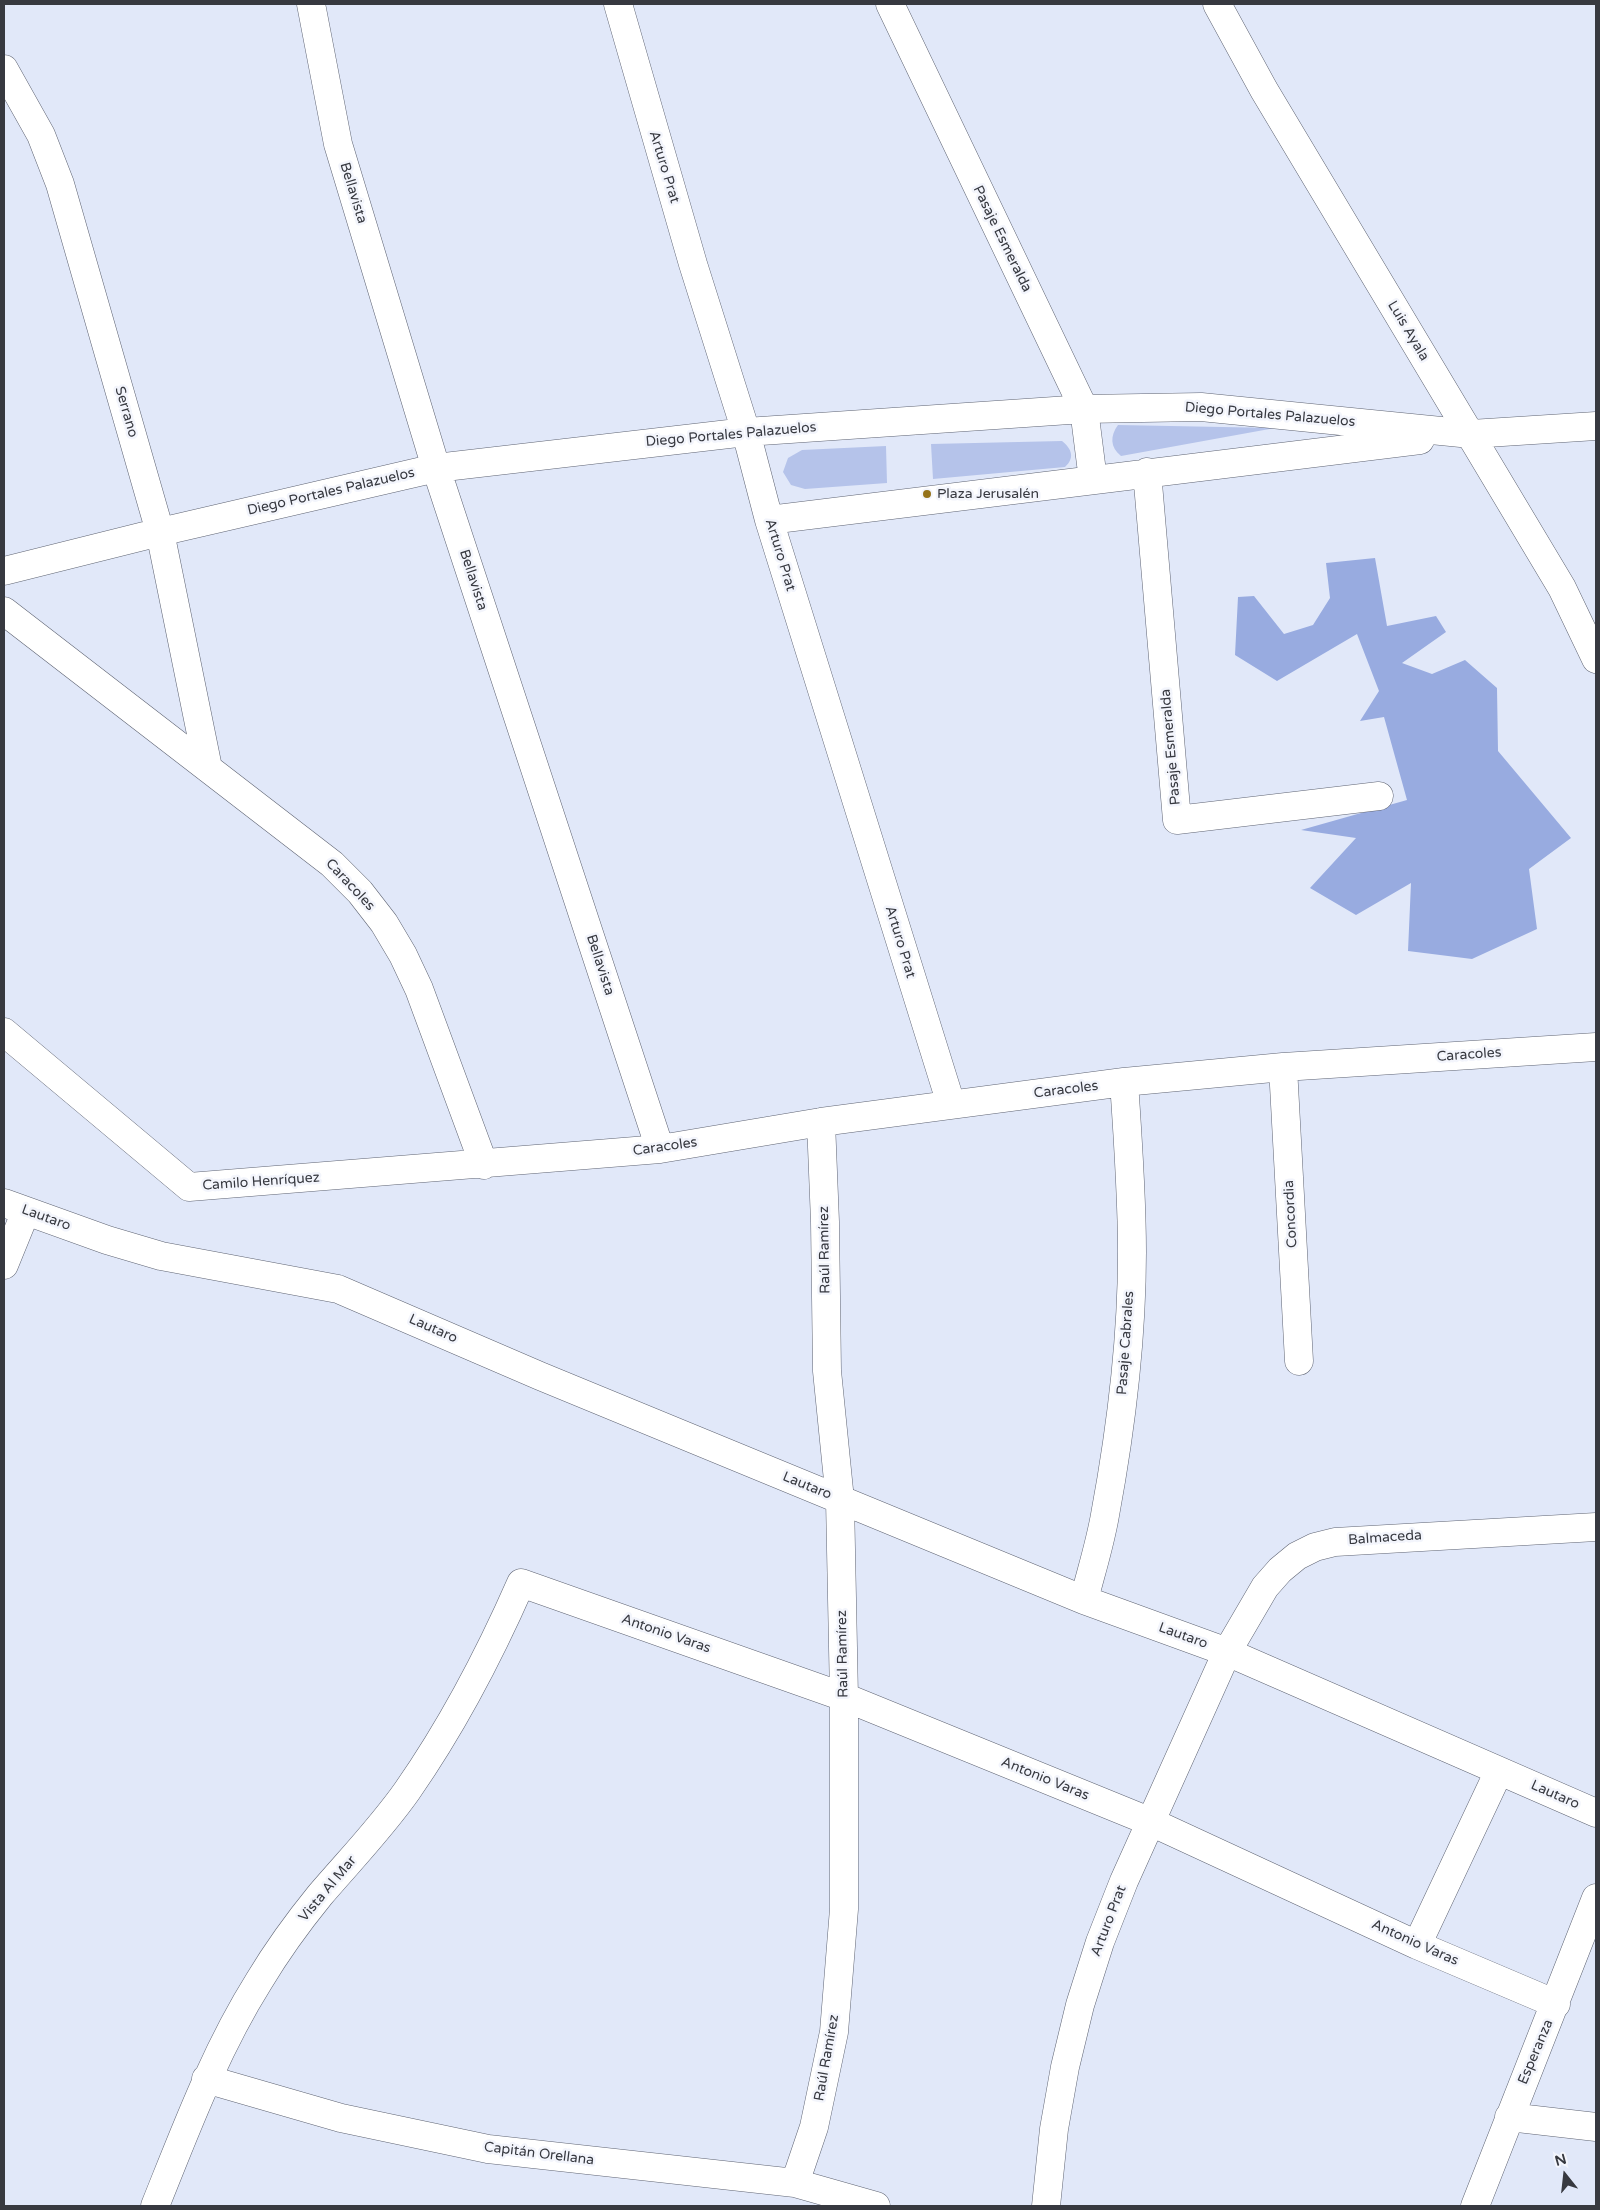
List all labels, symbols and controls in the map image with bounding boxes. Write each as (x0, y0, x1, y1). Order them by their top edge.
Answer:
street label: Arturo Prat (645, 129, 683, 205)
street label: Bellavista (336, 160, 370, 226)
street label: Pasaje Esmeralda (969, 183, 1035, 295)
street label: Luis Ayala (1384, 298, 1432, 364)
street label: Serrano (111, 385, 141, 439)
street label: Diego Portales Palazuelos (1184, 399, 1356, 431)
street label: Diego Portales Palazuelos (645, 419, 817, 451)
street label: Diego Portales Palazuelos (246, 465, 416, 519)
place label: Plaza Jerusalén (937, 486, 1039, 502)
marker: Plaza Jerusalén (921, 488, 933, 500)
street label: Arturo Prat (761, 517, 799, 593)
street label: Bellavista (455, 547, 491, 613)
street label: Pasaje Esmeralda (1158, 688, 1184, 806)
street label: Caracoles (322, 856, 378, 914)
street label: Arturo Prat (881, 904, 919, 980)
street label: Bellavista (582, 932, 618, 998)
street label: Caracoles (1436, 1044, 1502, 1066)
street label: Caracoles (1033, 1078, 1099, 1102)
street label: Caracoles (632, 1134, 698, 1160)
street label: Camilo Henríquez (202, 1170, 320, 1194)
street label: Concordia (1281, 1180, 1301, 1248)
street label: Lautaro (19, 1201, 73, 1235)
street label: Raúl Ramírez (816, 1206, 834, 1294)
street label: Pasaje Cabrales (1114, 1290, 1138, 1396)
street label: Lautaro (406, 1311, 460, 1347)
street label: Lautaro (780, 1469, 834, 1503)
street label: Balmaceda (1348, 1527, 1422, 1549)
street label: Raúl Ramírez (834, 1610, 852, 1698)
street label: Antonio Varas (619, 1611, 713, 1657)
street label: Lautaro (1156, 1619, 1210, 1653)
street label: Antonio Varas (999, 1754, 1091, 1804)
street label: Lautaro (1528, 1777, 1582, 1813)
street label: Vista Al Mar (296, 1853, 360, 1925)
street label: Arturo Prat (1088, 1883, 1130, 1959)
street label: Antonio Varas (1369, 1916, 1461, 1970)
street label: Raúl Ramírez (811, 2013, 843, 2103)
street label: Esperanza (1515, 2017, 1557, 2087)
street label: Capitán Orellana (483, 2139, 595, 2169)
north arrow (1540, 2150, 1590, 2200)
text: N (1553, 2150, 1568, 2170)

